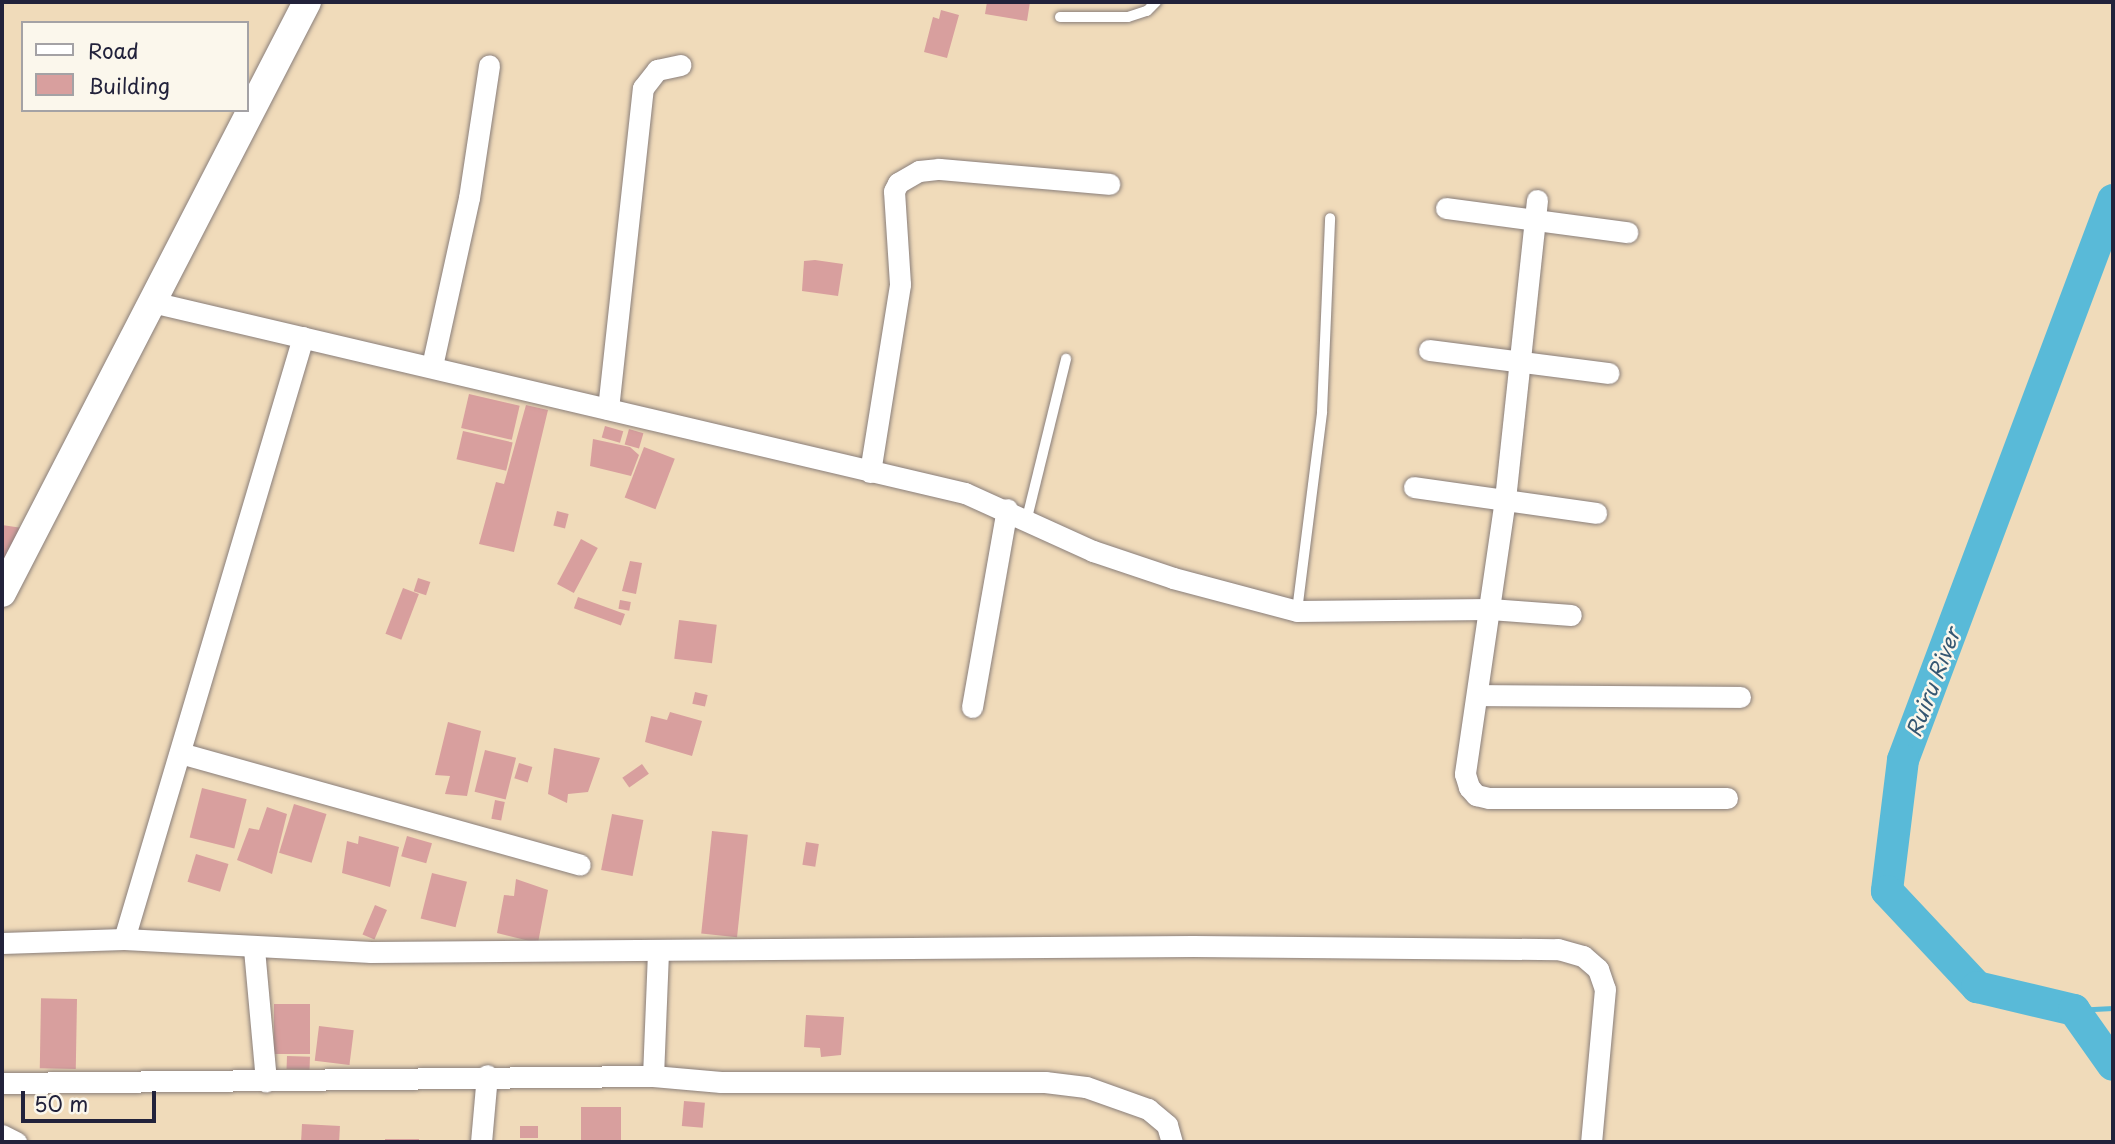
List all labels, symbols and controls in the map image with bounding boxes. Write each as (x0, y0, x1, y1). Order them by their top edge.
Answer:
legend (21, 21, 248, 112)
text: Road (88, 34, 139, 66)
text: Building (88, 69, 170, 101)
water label: Ruiru River (1900, 625, 1964, 739)
scale bar (24, 1078, 159, 1122)
text: 50 m (34, 1087, 88, 1119)

